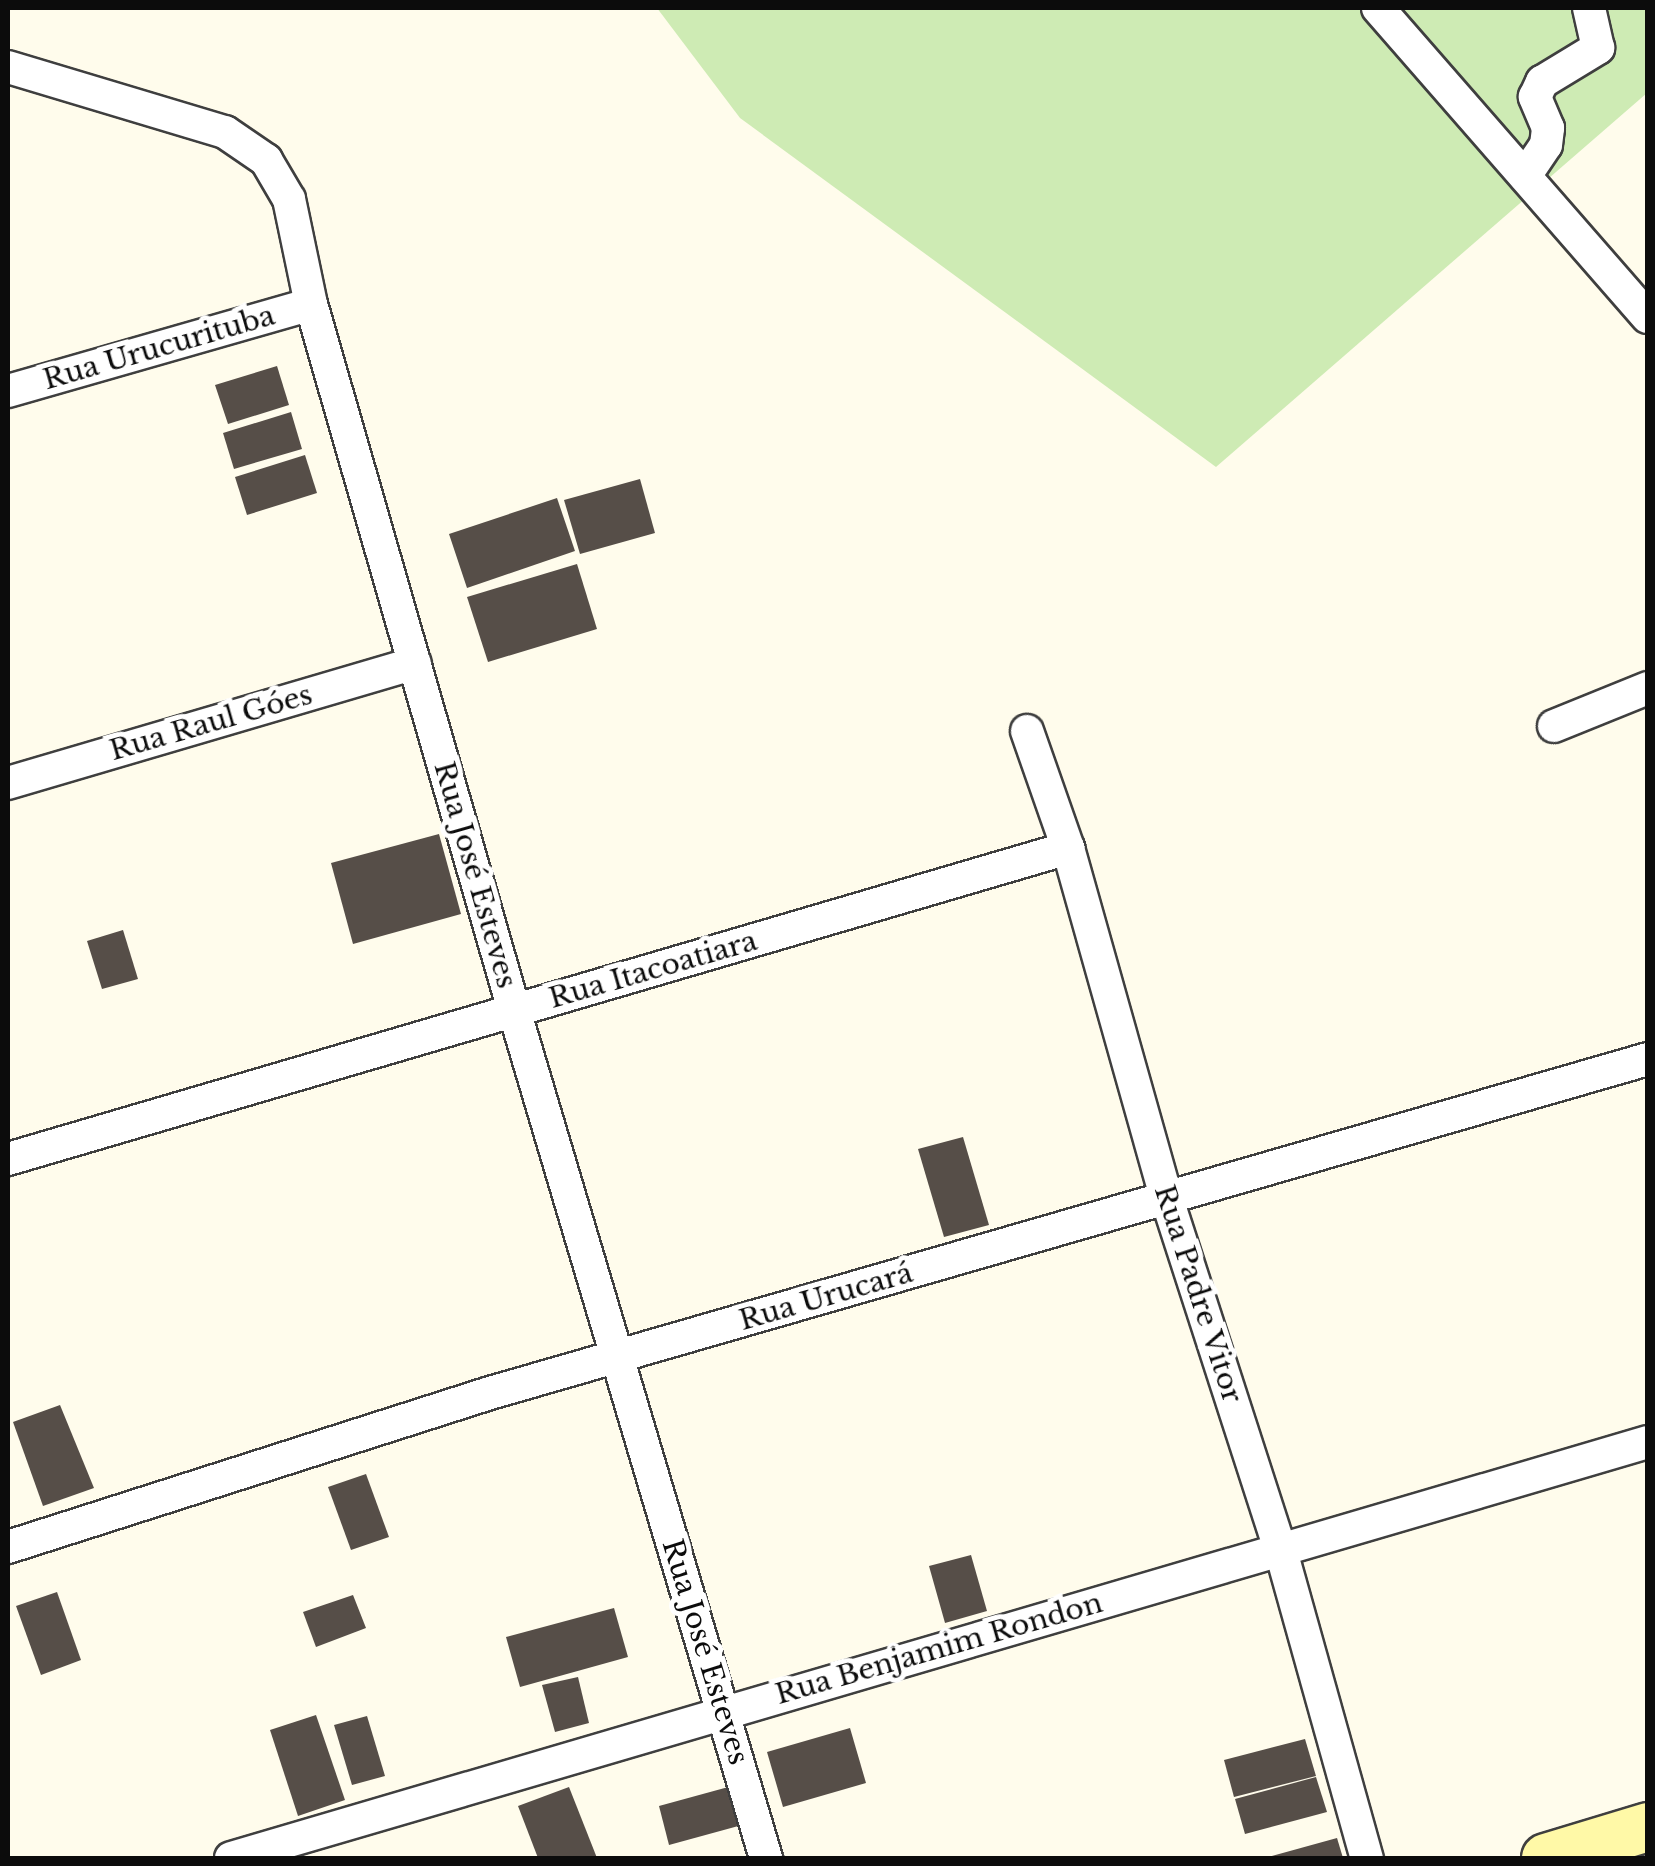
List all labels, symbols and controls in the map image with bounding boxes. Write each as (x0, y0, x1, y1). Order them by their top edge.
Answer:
street label: Rua Urucurituba (39, 299, 279, 397)
street label: Rua Raul Góes (106, 678, 316, 768)
street label: Rua José Esteves (427, 758, 523, 992)
street label: Rua Itacoatiara (545, 924, 761, 1016)
street label: Rua Padre Vitor (1147, 1180, 1249, 1408)
street label: Rua Urucará (735, 1256, 917, 1338)
street label: Rua José Esteves (655, 1535, 755, 1769)
street label: Rua Benjamim Rondon (772, 1586, 1106, 1712)

